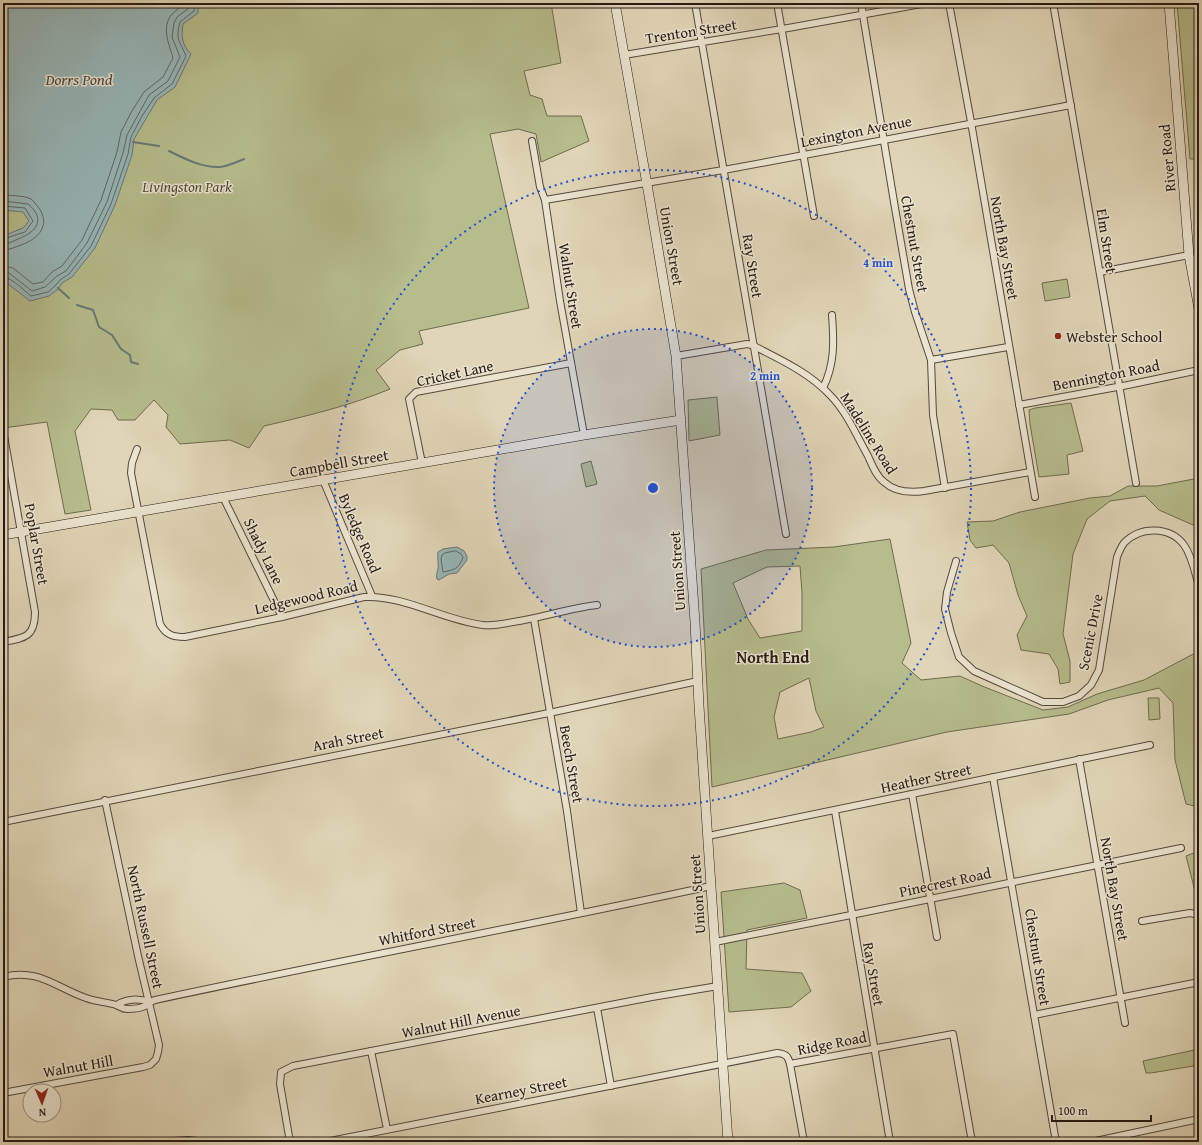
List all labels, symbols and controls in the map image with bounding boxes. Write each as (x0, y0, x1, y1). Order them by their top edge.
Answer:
street label: Trenton Street (644, 13, 739, 49)
water label: Dorrs Pond (44, 67, 113, 91)
street label: Lexington Avenue (799, 110, 913, 152)
street label: River Road (1154, 123, 1180, 193)
park label: Livingston Park (141, 176, 232, 197)
street label: Chestnut Street (896, 194, 934, 295)
street label: North Bay Street (986, 194, 1025, 302)
street label: Union Street (655, 205, 689, 288)
street label: Elm Street (1092, 207, 1123, 276)
street label: Ray Street (738, 233, 769, 300)
street label: Walnut Street (554, 242, 588, 331)
text: 4 min (863, 254, 893, 271)
place label: Webster School (1066, 326, 1162, 347)
marker: Webster School (1053, 331, 1063, 341)
street label: Bennington Road (1051, 354, 1161, 396)
street label: Cricket Lane (415, 355, 495, 391)
text: 2 min (750, 367, 780, 384)
street label: Madeline Road (835, 388, 903, 478)
street label: Campbell Street (288, 444, 391, 482)
centre of rings (646, 481, 660, 495)
street label: Byledge Road (334, 490, 386, 576)
street label: Poplar Street (19, 502, 55, 587)
street label: Shady Lane (239, 514, 289, 588)
street label: Union Street (664, 530, 690, 612)
street label: Ledgewood Road (252, 575, 360, 619)
street label: Scenic Drive (1072, 592, 1108, 672)
district label: North End (737, 645, 810, 669)
street label: Arah Street (311, 722, 386, 756)
street label: Beech Street (555, 723, 589, 805)
street label: Heather Street (879, 758, 974, 798)
street label: North Bay Street (1096, 835, 1135, 943)
street label: Union Street (684, 853, 710, 935)
street label: Pinecrest Road (897, 862, 993, 902)
street label: North Russell Street (123, 863, 170, 992)
street label: Chestnut Street (1020, 907, 1056, 1008)
street label: Whitford Street (377, 911, 478, 951)
street label: Ray Street (858, 940, 890, 1008)
street label: Walnut Hill Avenue (400, 999, 522, 1043)
street label: Ridge Road (796, 1026, 868, 1060)
street label: Walnut Hill (41, 1049, 115, 1083)
street label: Kearney Street (473, 1071, 570, 1109)
north arrow (22, 1083, 62, 1123)
scale bar (1052, 1097, 1151, 1123)
text: 100 m (1058, 1102, 1088, 1119)
text: N (38, 1105, 46, 1121)

